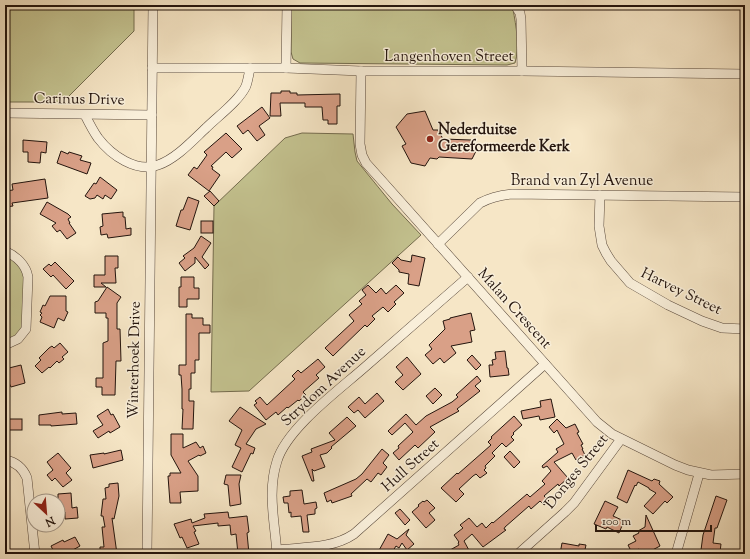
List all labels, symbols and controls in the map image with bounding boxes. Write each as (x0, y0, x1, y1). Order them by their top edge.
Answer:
street label: Langenhoven Street (384, 47, 514, 68)
street label: Carinus Drive (33, 89, 125, 111)
place label: Nederduitse Gereformeerde Kerk (438, 120, 571, 158)
marker: Nederduitse Gereformeerde Kerk (425, 134, 435, 144)
street label: Brand van Zyl Avenue (511, 171, 653, 192)
street label: Harvey Street (637, 263, 725, 321)
street label: Malan Crescent (472, 264, 556, 354)
street label: Winterhoek Drive (123, 301, 147, 419)
street label: Strydom Avenue (277, 342, 371, 432)
street label: Donges Street (540, 430, 614, 514)
street label: Hull Street (378, 435, 444, 497)
north arrow (26, 493, 66, 533)
scale bar (596, 507, 711, 533)
text: N (42, 512, 58, 530)
text: 100 m (602, 513, 631, 531)

